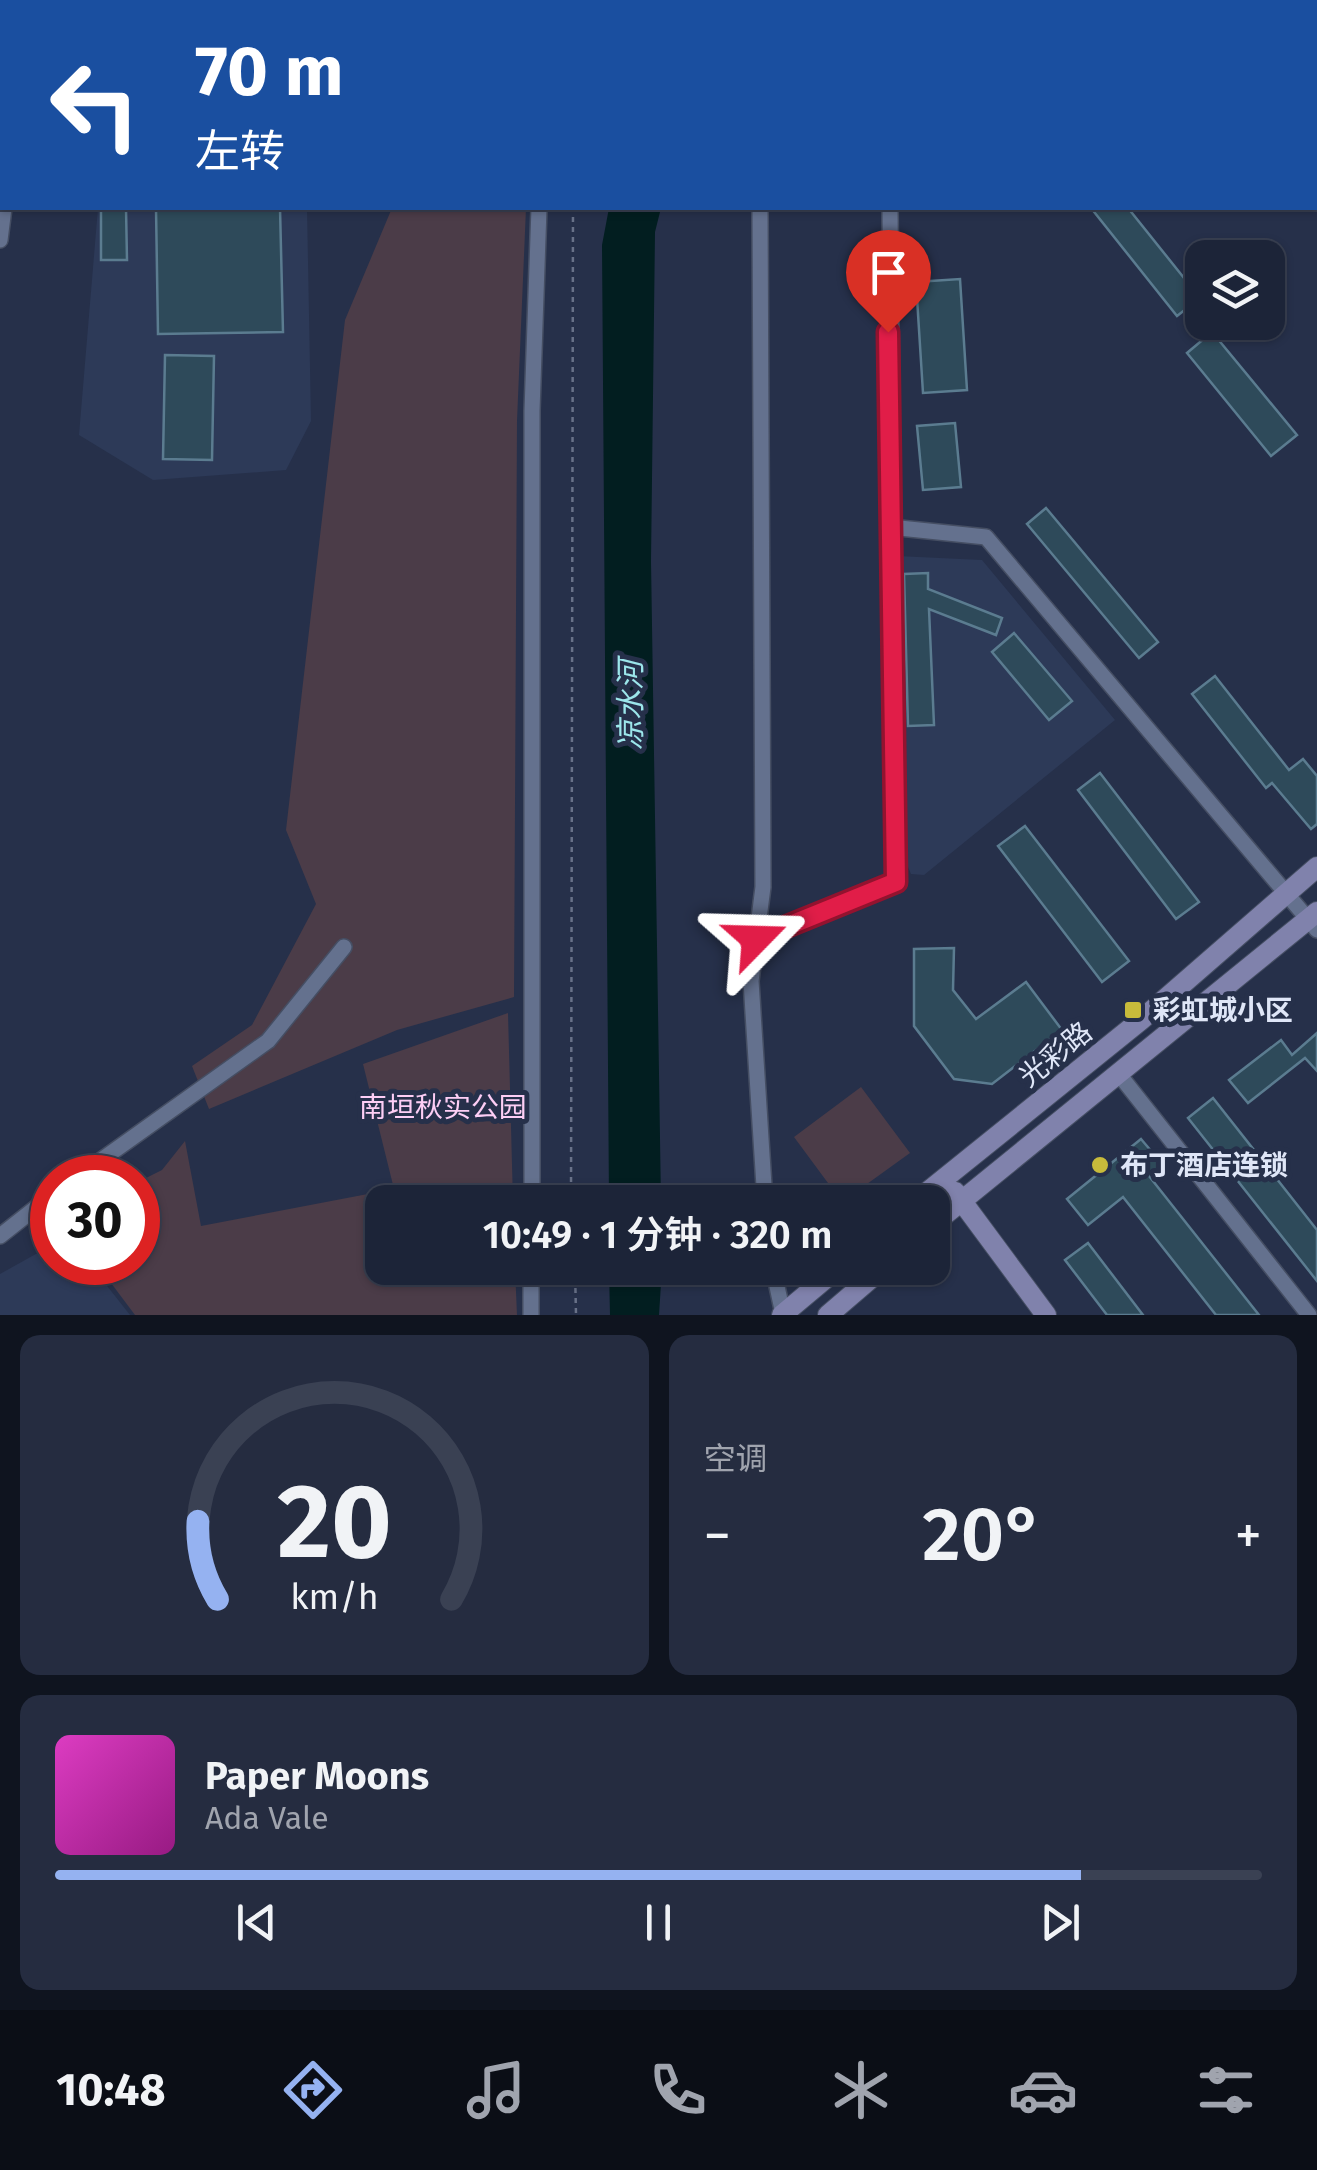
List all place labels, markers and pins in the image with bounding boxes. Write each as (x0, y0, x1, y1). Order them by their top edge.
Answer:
pin (846, 230, 931, 333)
place label: 彩虹城小区 (1153, 994, 1293, 1027)
marker: 彩虹城小区 (1122, 999, 1144, 1021)
place label: 布丁酒店连锁 (1120, 1149, 1288, 1182)
marker: 布丁酒店连锁 (1089, 1154, 1111, 1176)

